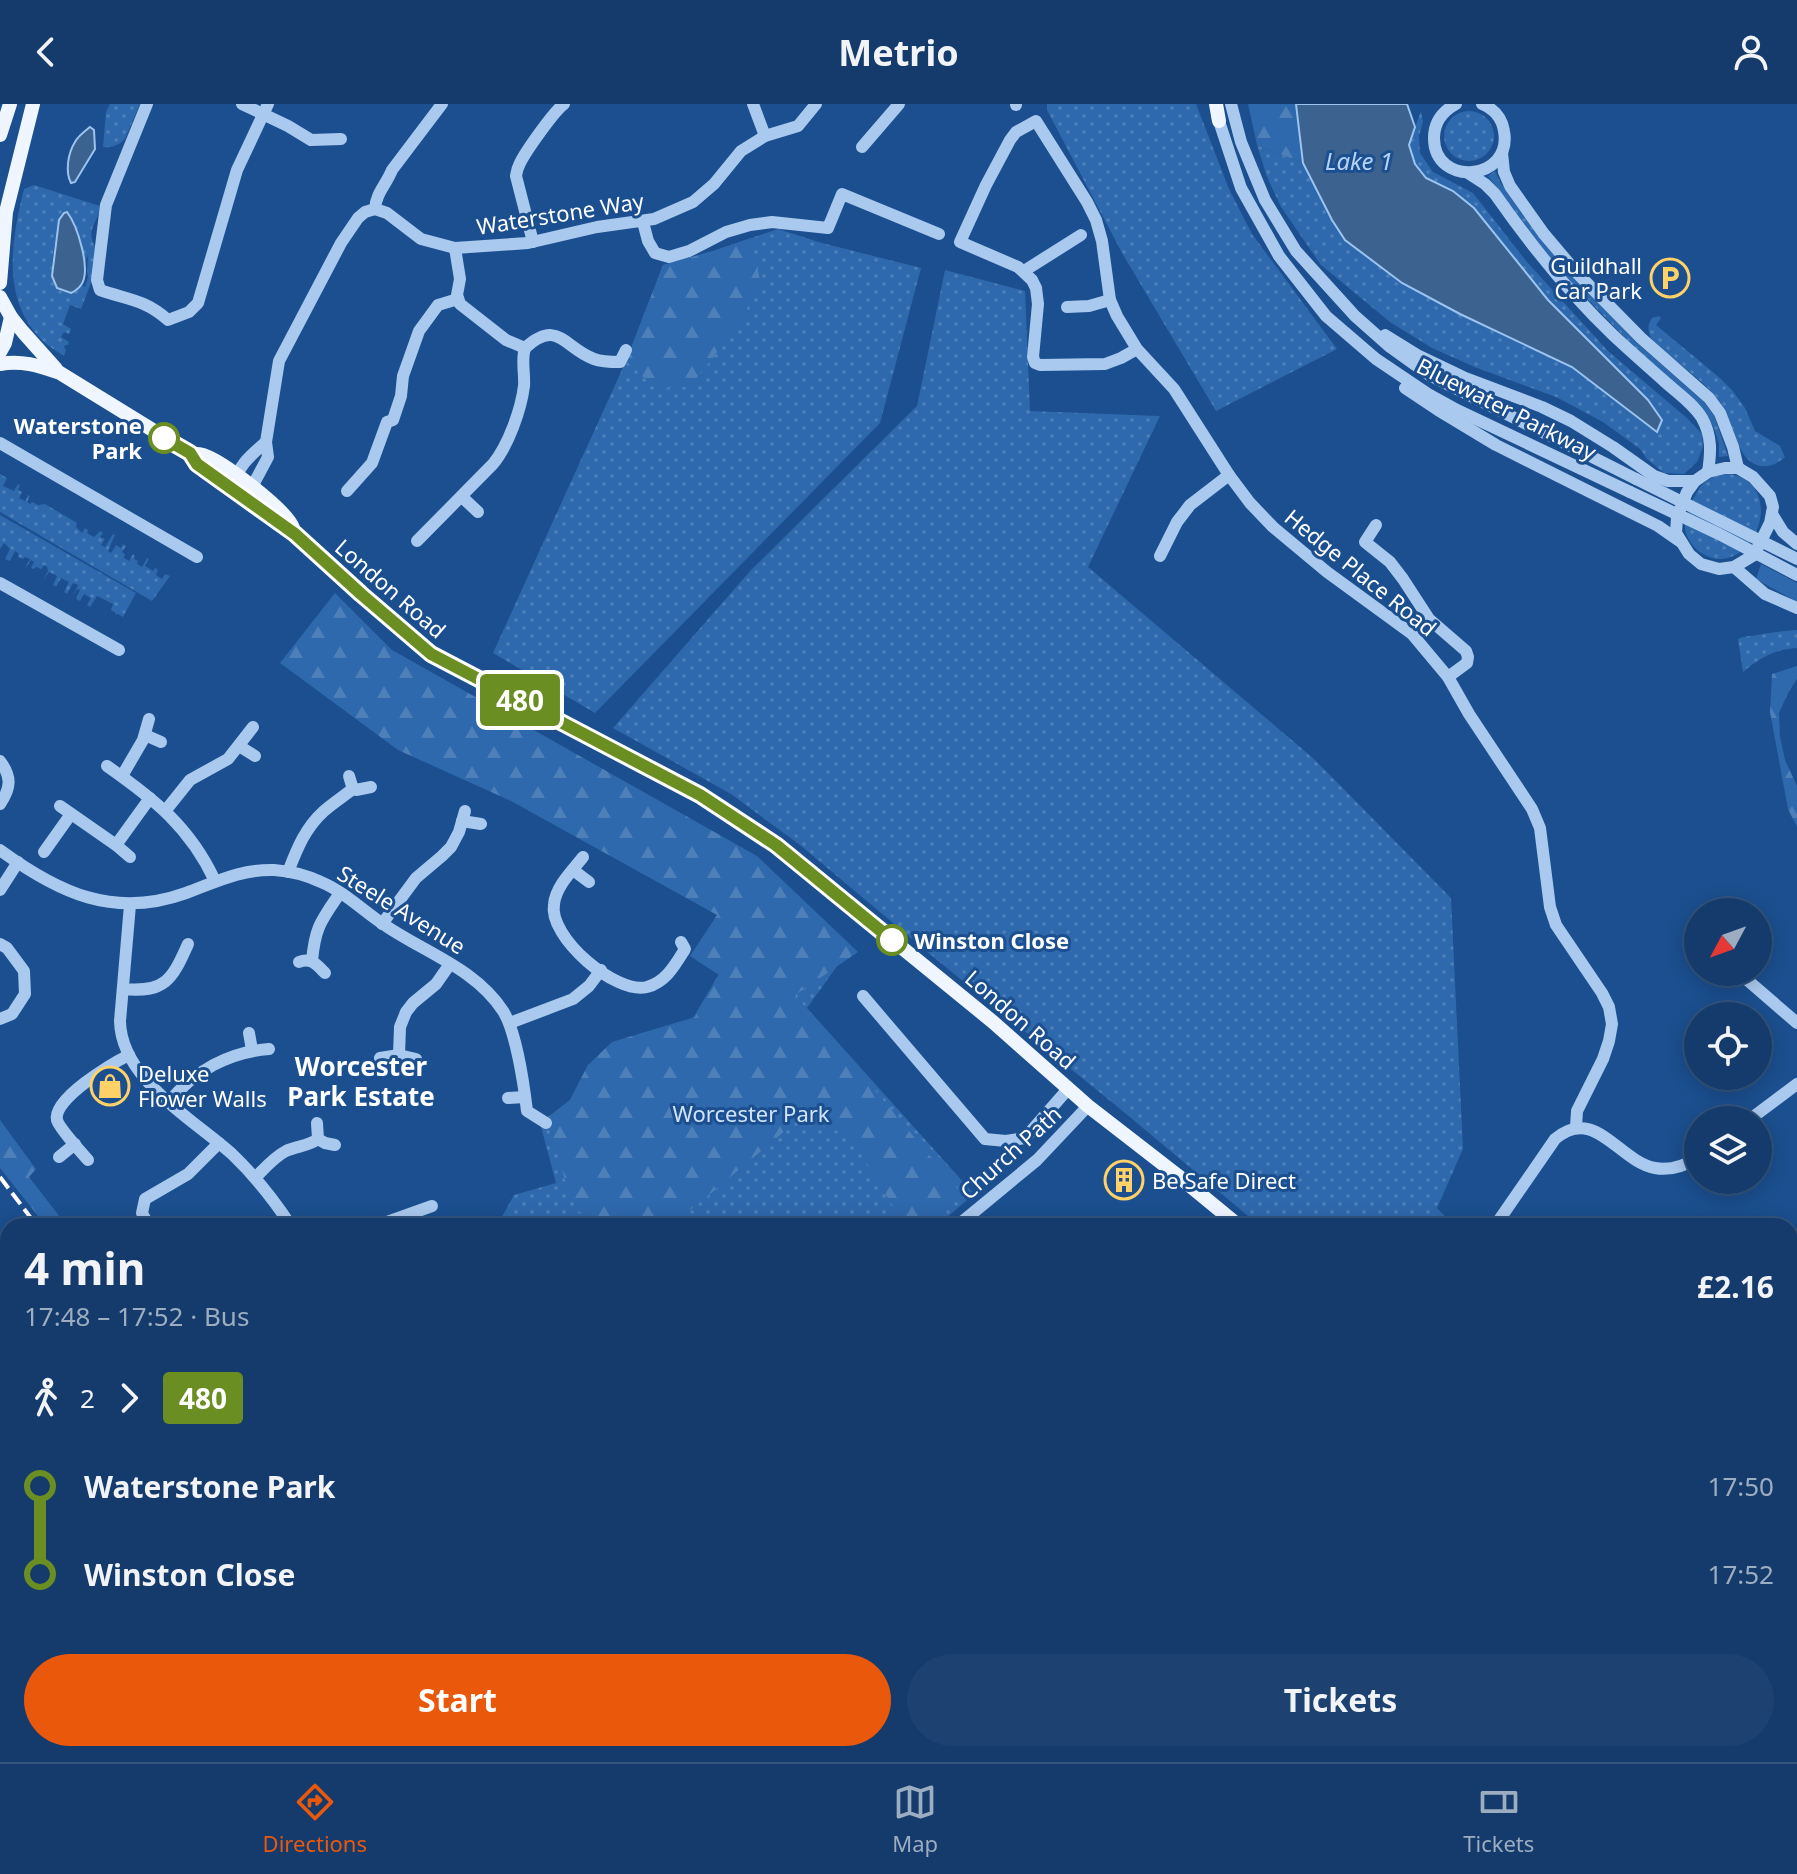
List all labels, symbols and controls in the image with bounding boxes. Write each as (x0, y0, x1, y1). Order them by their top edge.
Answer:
text: Metrio (838, 28, 959, 77)
icon: back (24, 30, 68, 74)
icon: person (1729, 30, 1773, 74)
water label: Lake 1 (1325, 144, 1393, 177)
street label: Waterstone Way (474, 185, 647, 241)
place label: Guildhall Car Park (1550, 250, 1642, 305)
parking icon: Guildhall Car Park (1649, 257, 1691, 299)
street label: Bluewater Parkway (1412, 350, 1603, 467)
place label: Waterstone Park (14, 410, 142, 465)
marker: Waterstone Park (149, 423, 179, 453)
street label: Hedge Place Road (1279, 502, 1443, 642)
street label: London Road (329, 532, 453, 644)
line badge: 480 (474, 674, 566, 726)
text: 480 (496, 681, 544, 719)
street label: Steele Avenue (332, 858, 472, 960)
north arrow (1684, 898, 1772, 986)
map controls (1684, 898, 1772, 1194)
marker: Winston Close (877, 925, 907, 955)
place label: Winston Close (914, 925, 1069, 955)
street label: London Road (959, 963, 1083, 1075)
button: locate (1684, 1002, 1772, 1090)
district label: Worcester Park Estate (287, 1048, 435, 1114)
place label: Deluxe Flower Walls (138, 1058, 267, 1113)
shop icon: Deluxe Flower Walls (89, 1065, 131, 1107)
park label: Worcester Park (672, 1098, 830, 1128)
street label: Church Path (953, 1098, 1067, 1206)
button: layers (1684, 1106, 1772, 1194)
building icon: Be Safe Direct (1103, 1159, 1145, 1201)
place label: Be Safe Direct (1152, 1165, 1296, 1195)
text: 4 min (24, 1238, 145, 1298)
text: £2.16 (1697, 1266, 1774, 1307)
text: 17:48 – 17:52 · Bus (24, 1298, 249, 1334)
icon: walk (24, 1376, 68, 1420)
icon: forward (107, 1376, 151, 1420)
text: 480 (179, 1379, 227, 1417)
text: 2 (80, 1380, 95, 1416)
text: Waterstone Park (84, 1466, 335, 1507)
text: 17:50 (1708, 1468, 1774, 1504)
text: Winston Close (84, 1554, 296, 1595)
text: 17:52 (1708, 1556, 1774, 1592)
button: Start (24, 1654, 891, 1746)
button: Tickets (907, 1654, 1774, 1746)
tab: Directions (263, 1780, 367, 1858)
tab: Map (892, 1780, 938, 1858)
tab: Tickets (1463, 1780, 1534, 1858)

